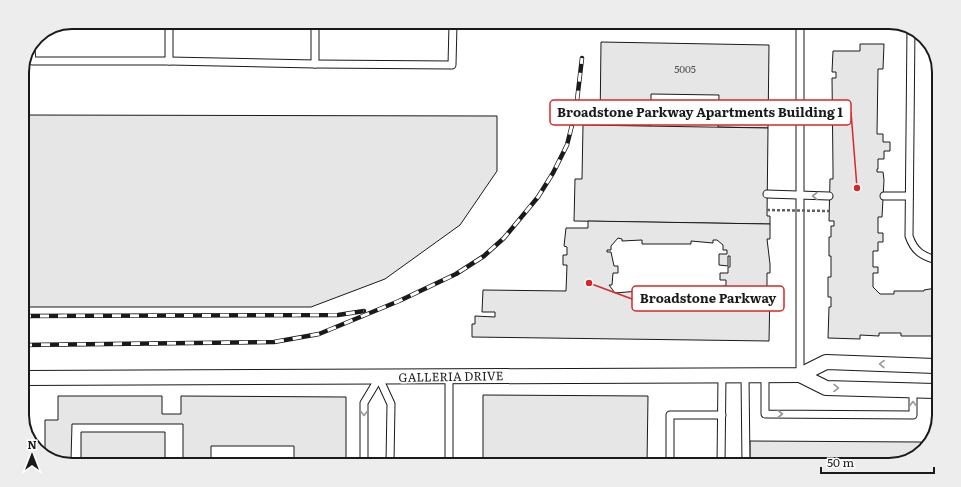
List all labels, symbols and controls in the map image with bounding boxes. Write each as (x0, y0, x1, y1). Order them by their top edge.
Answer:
house number: 5005 (674, 61, 696, 76)
callout: Broadstone Parkway Apartments Building 1 (550, 100, 851, 125)
text: Broadstone Parkway Apartments Building 1 (557, 102, 843, 121)
one-way arrow (812, 192, 818, 200)
callout: Broadstone Parkway (632, 286, 784, 311)
text: Broadstone Parkway (640, 288, 776, 307)
one-way arrow (879, 360, 885, 368)
street label: GALLERIA DRIVE (398, 366, 504, 386)
one-way arrow (833, 384, 839, 393)
one-way arrow (909, 401, 917, 407)
one-way arrow (360, 410, 368, 416)
one-way arrow (777, 410, 783, 418)
north arrow (12, 435, 52, 475)
text: N (27, 436, 37, 452)
scale bar (821, 449, 934, 475)
text: 50 m (827, 453, 854, 471)

